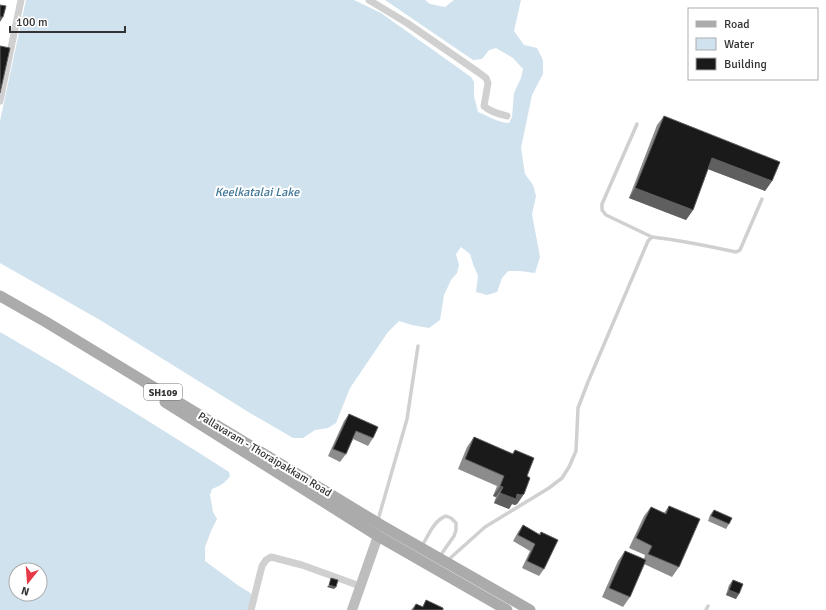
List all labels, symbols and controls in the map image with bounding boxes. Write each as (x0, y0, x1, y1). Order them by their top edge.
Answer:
scale bar (10, 8, 125, 34)
legend (688, 8, 818, 80)
text: 100 m (16, 15, 48, 30)
text: Road (724, 17, 750, 32)
text: Water (724, 37, 755, 52)
text: Building (724, 57, 767, 72)
water label: Keelkatalai Lake (215, 185, 300, 200)
road number: SH109 (144, 384, 182, 400)
street label: Pallavaram - Thoraipakkam Road (196, 409, 334, 500)
north arrow (8, 562, 48, 602)
text: N (20, 584, 31, 598)

